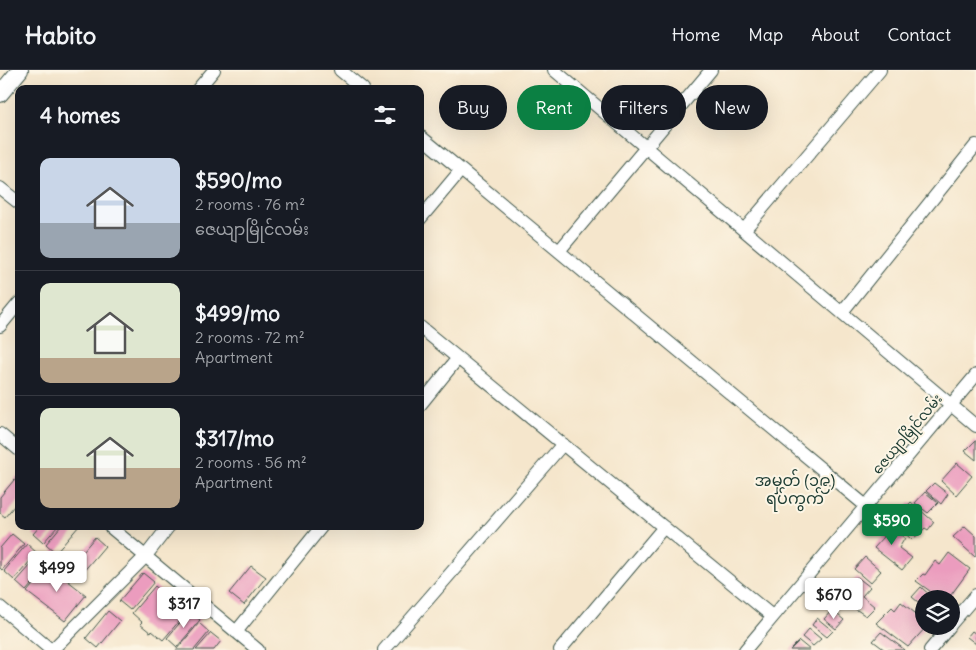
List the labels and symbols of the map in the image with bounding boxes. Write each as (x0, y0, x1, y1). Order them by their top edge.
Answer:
street label: ဇေယျာမြိုင်လမ်း (867, 389, 948, 480)
district label: အမှတ် (၁၉) ရပ်ကွက် (755, 469, 836, 512)
pin: $590 (862, 504, 922, 546)
pin: $499 (27, 550, 87, 593)
pin: $670 (804, 578, 864, 620)
pin: $317 (154, 586, 214, 629)

